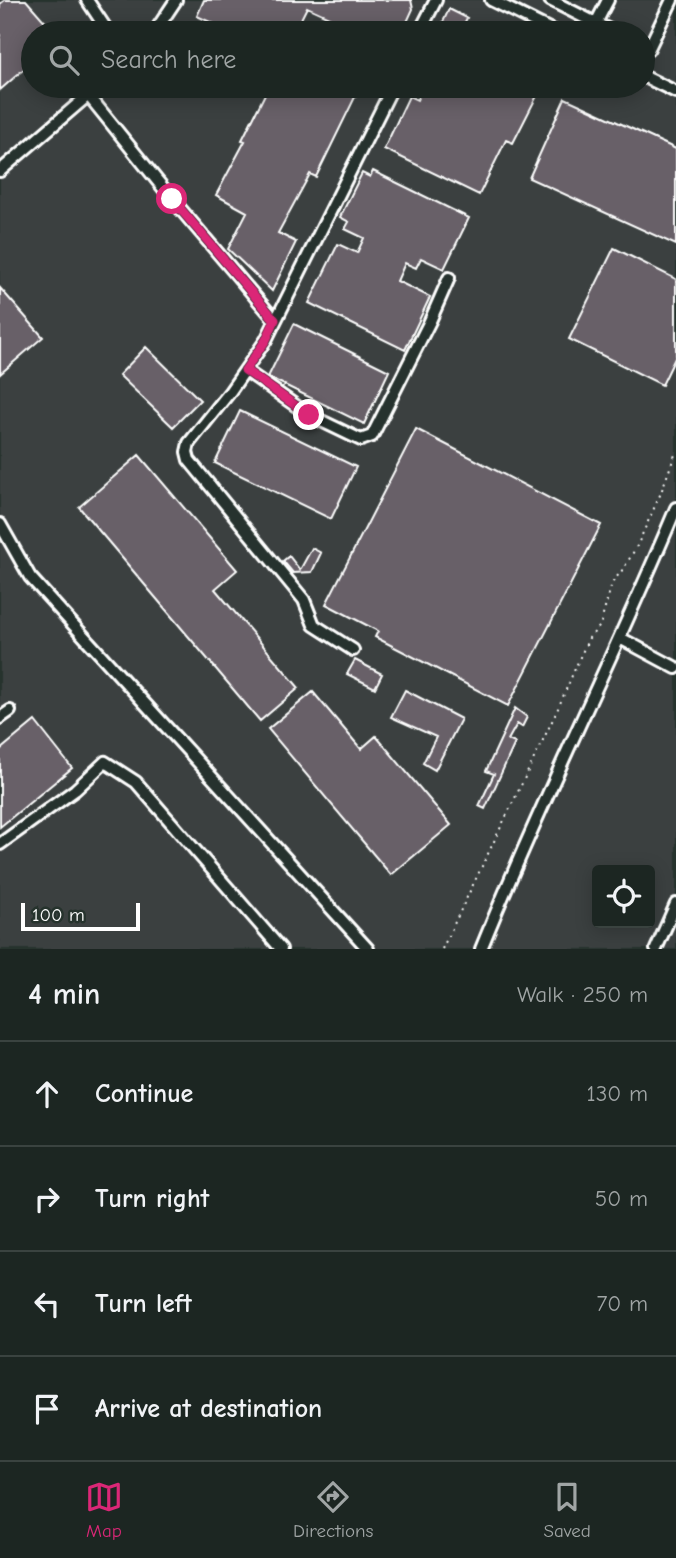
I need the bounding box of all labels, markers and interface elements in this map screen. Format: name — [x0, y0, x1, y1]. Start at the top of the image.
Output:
search box — [21, 21, 655, 98]
icon: search — [45, 41, 83, 79]
text: Search here — [101, 45, 236, 75]
route start — [156, 183, 187, 214]
route end — [293, 399, 324, 430]
map controls — [592, 865, 655, 928]
button: locate — [592, 865, 655, 928]
scale bar — [21, 900, 140, 932]
text: 100 m — [32, 904, 85, 926]
text: 4 min — [28, 977, 100, 1012]
text: Walk · 250 m — [517, 981, 648, 1008]
icon: ahead — [28, 1075, 66, 1113]
text: Continue — [95, 1079, 193, 1109]
text: 130 m — [587, 1080, 648, 1107]
icon: right — [28, 1180, 66, 1218]
text: Turn right — [95, 1184, 209, 1214]
text: 50 m — [595, 1185, 648, 1212]
icon: left — [28, 1285, 66, 1323]
text: Turn left — [95, 1289, 192, 1319]
text: 70 m — [596, 1290, 648, 1317]
icon: arrive — [28, 1390, 66, 1428]
text: Arrive at destination — [95, 1394, 322, 1424]
tab: Map — [85, 1478, 123, 1542]
tab: Directions — [293, 1478, 373, 1542]
tab: Saved — [544, 1478, 591, 1542]

